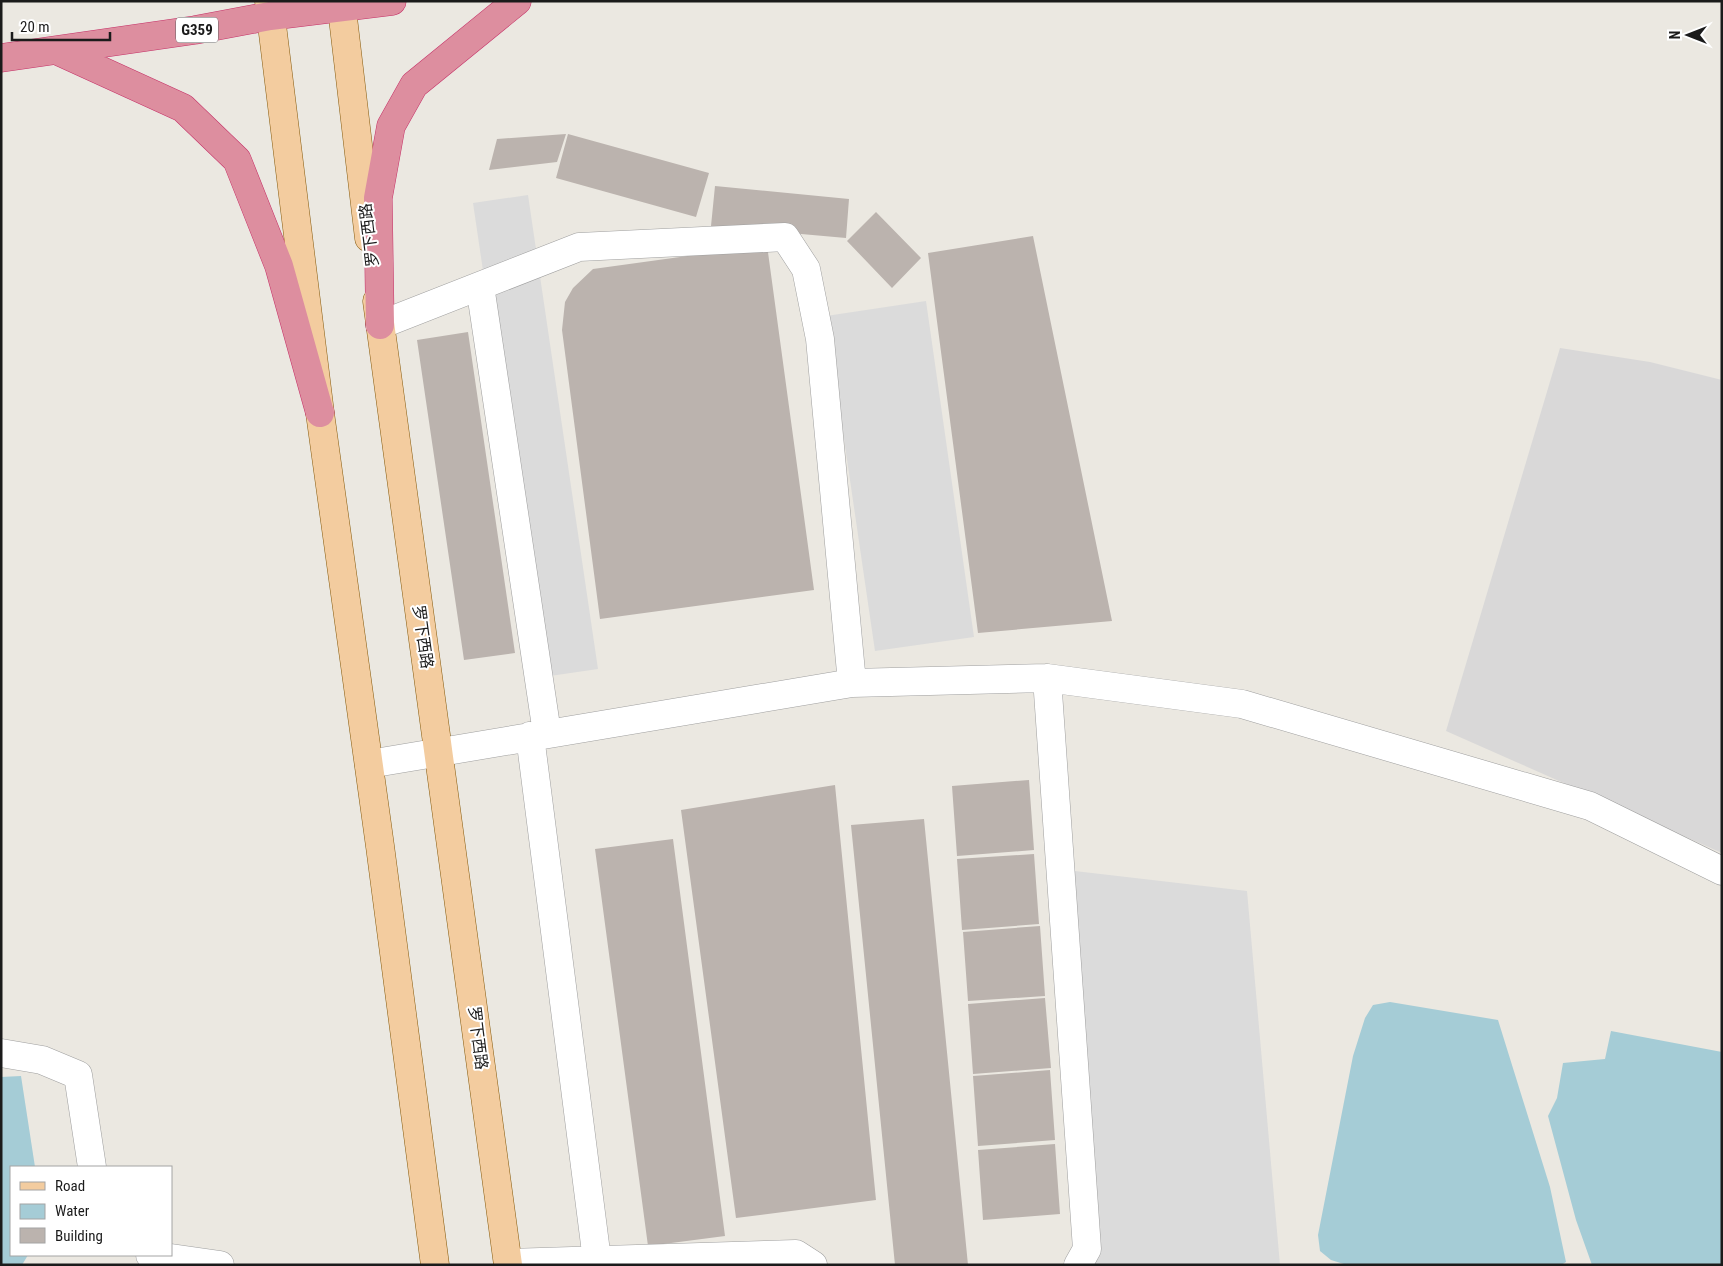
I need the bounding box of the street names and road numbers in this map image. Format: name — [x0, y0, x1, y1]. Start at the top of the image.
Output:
road number: G359 — [176, 18, 218, 42]
street label: 罗下西路 — [356, 202, 382, 268]
street label: 罗下西路 — [409, 604, 437, 670]
street label: 罗下西路 — [465, 1005, 491, 1071]

